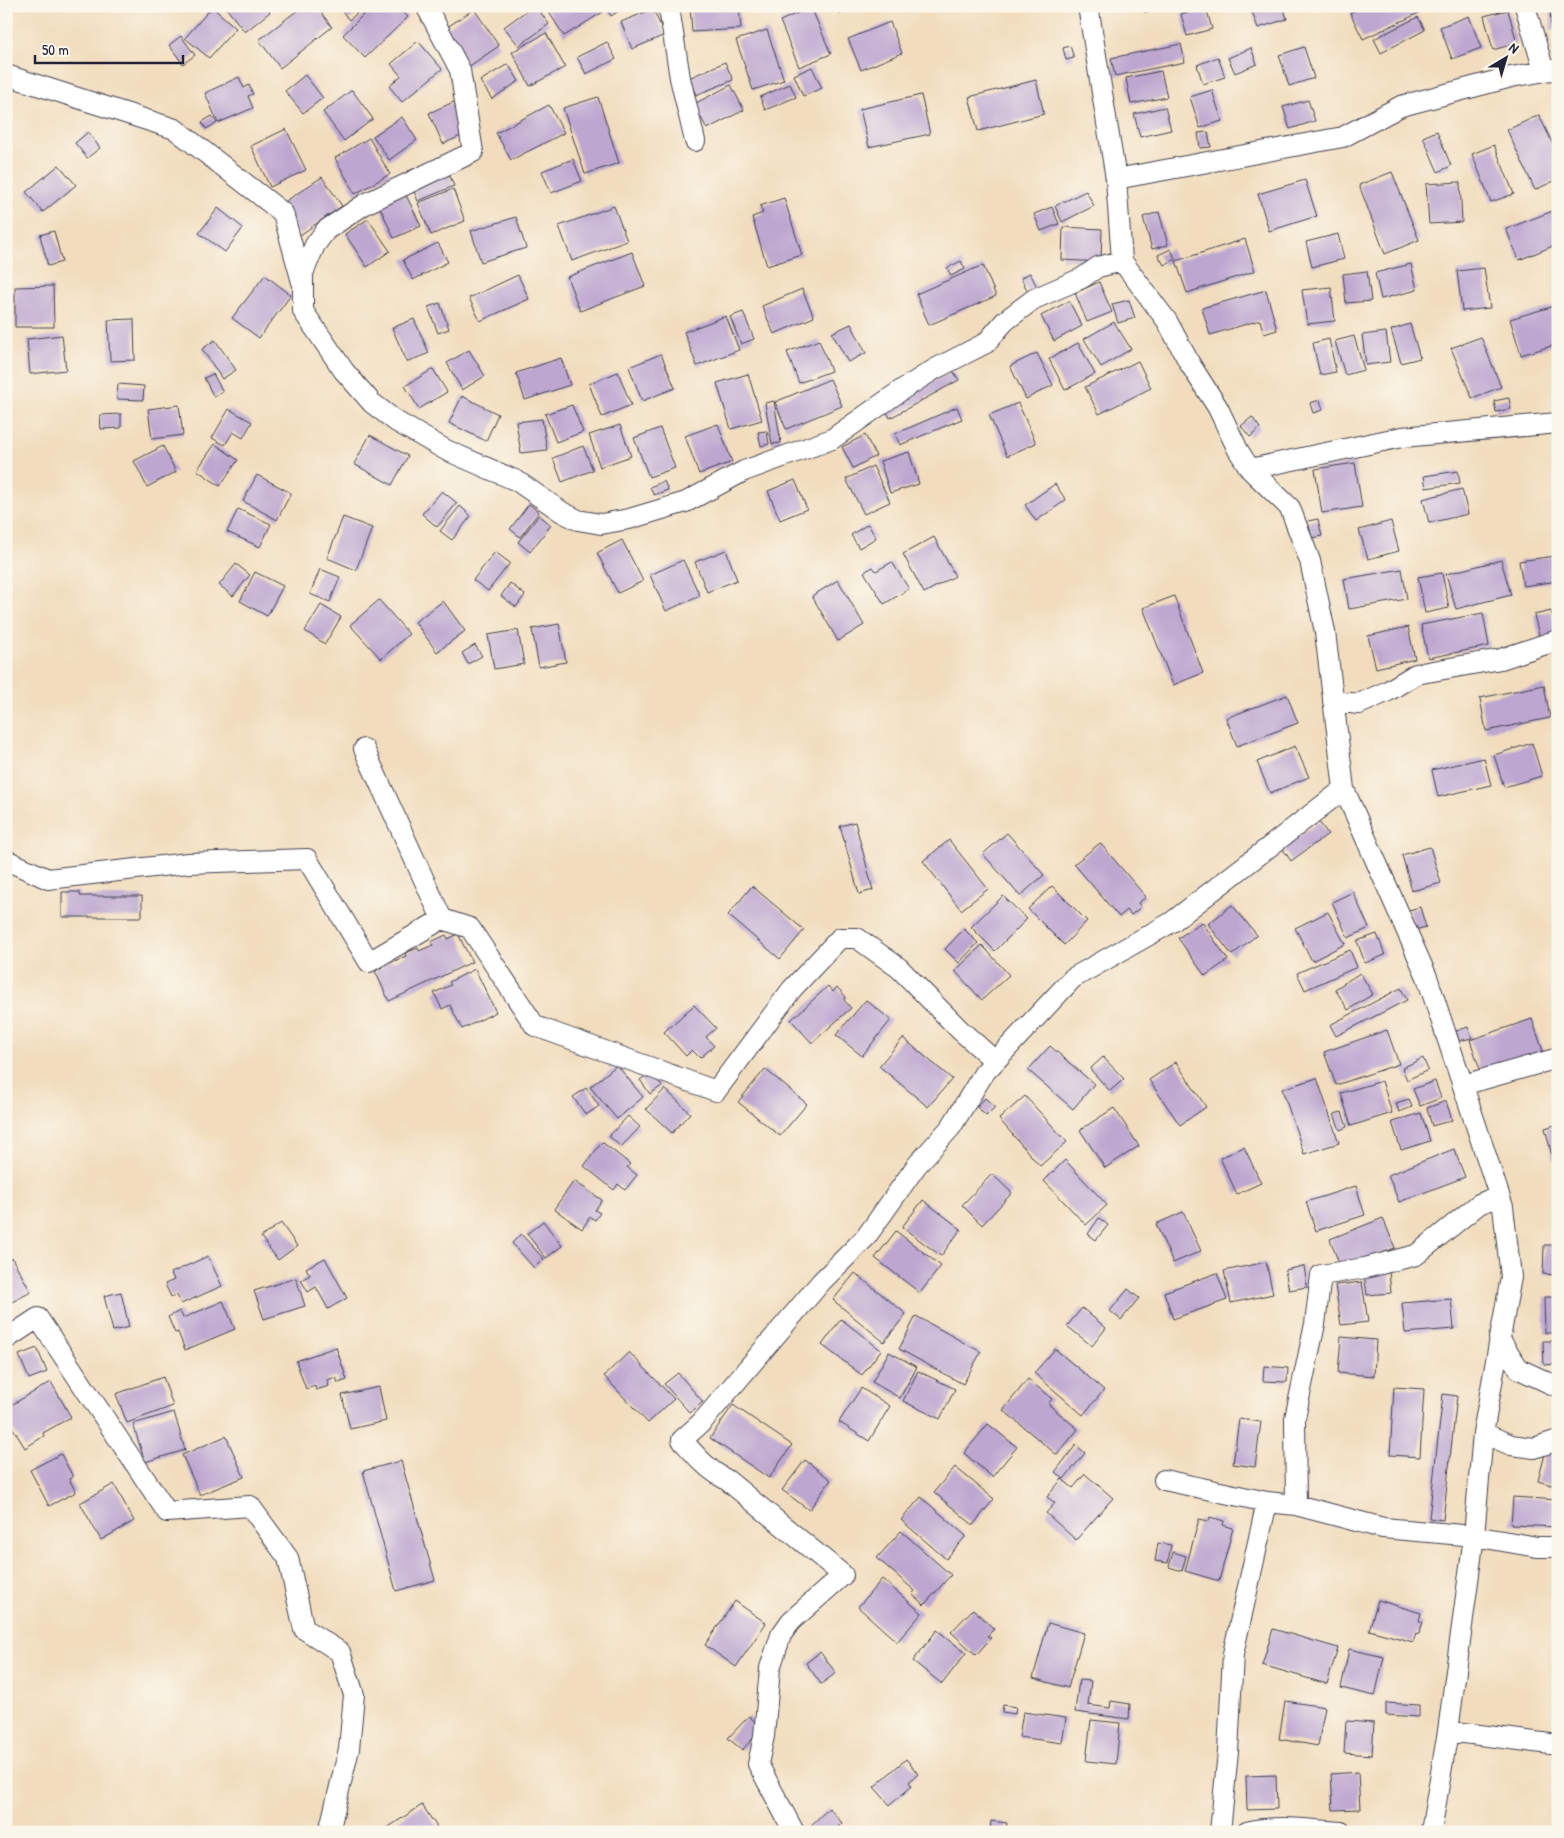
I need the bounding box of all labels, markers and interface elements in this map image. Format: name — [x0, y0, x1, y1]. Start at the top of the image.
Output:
scale bar — [35, 32, 182, 64]
north arrow — [1482, 32, 1532, 82]
text: N — [1506, 38, 1524, 57]
text: 50 m — [42, 39, 69, 60]

